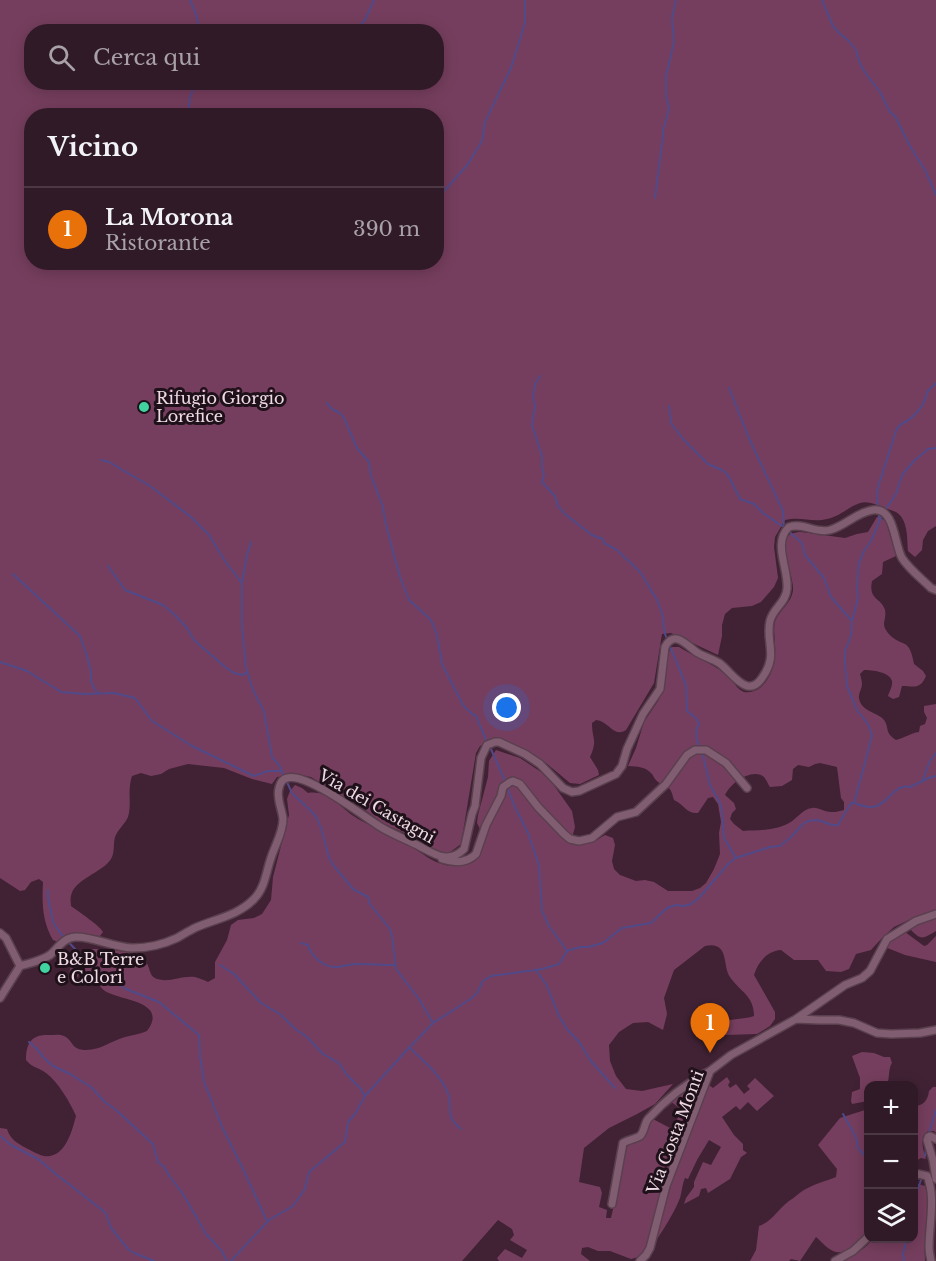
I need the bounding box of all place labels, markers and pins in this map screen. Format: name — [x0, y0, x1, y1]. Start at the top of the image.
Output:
place label: Rifugio Giorgio Lorefice — [156, 388, 284, 426]
marker: Rifugio Giorgio Lorefice — [137, 400, 151, 414]
place label: B&B Terre e Colori — [57, 949, 144, 987]
marker: B&B Terre e Colori — [38, 961, 52, 975]
pin: 1 — [690, 1004, 730, 1053]

